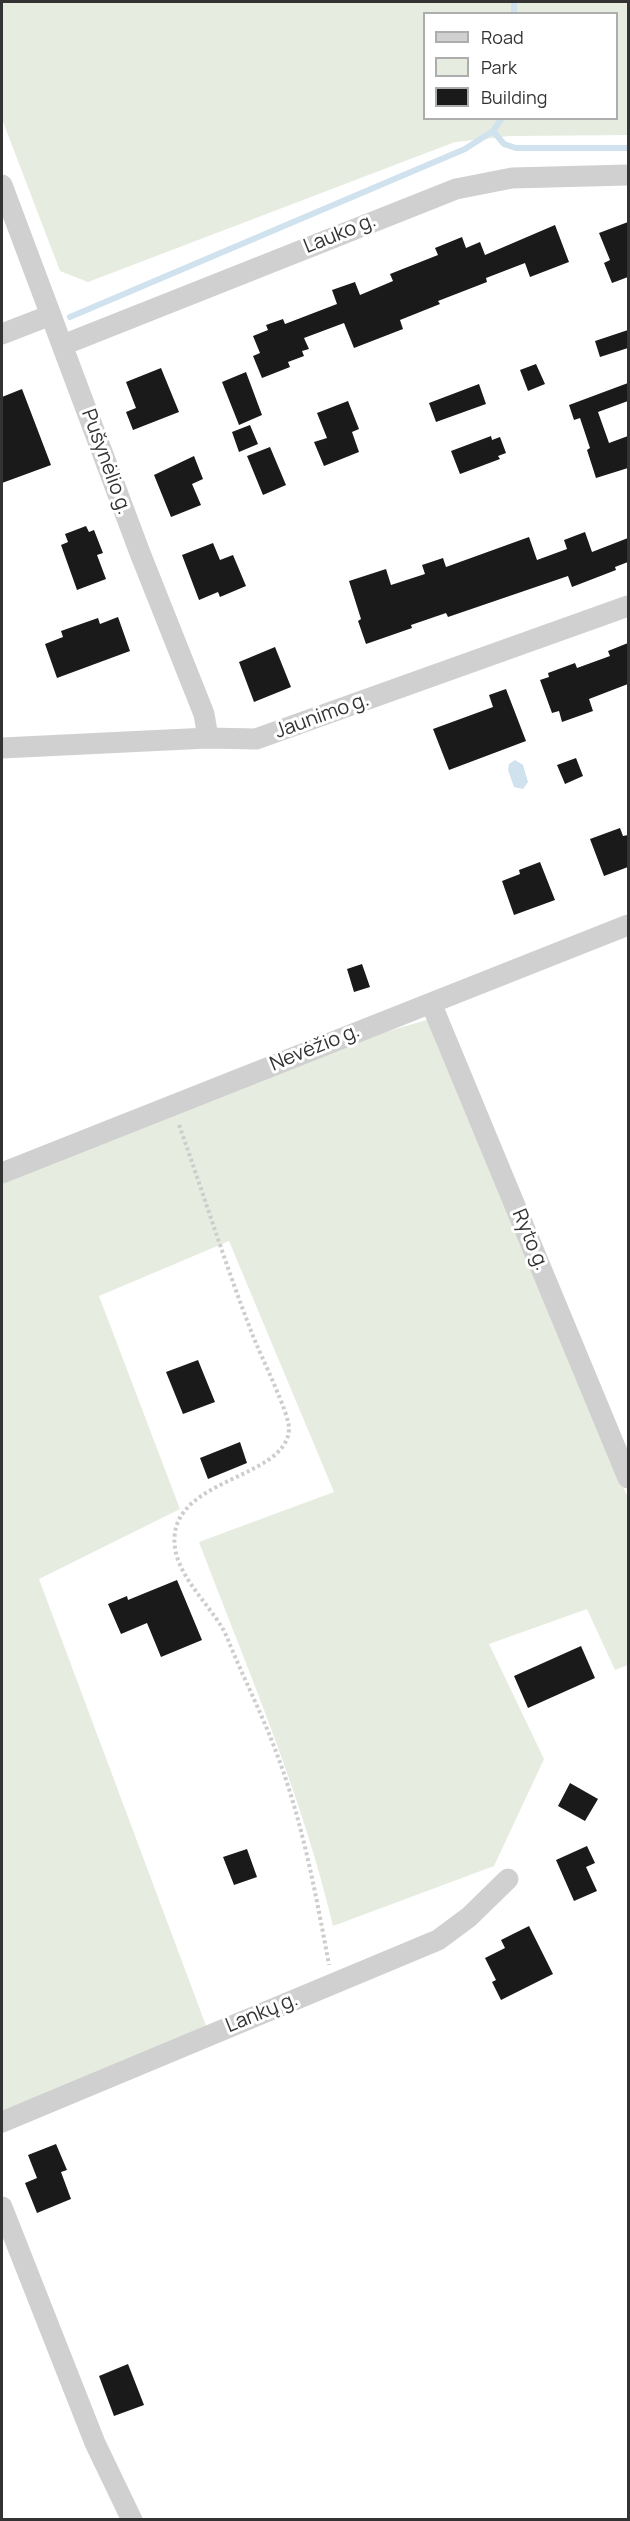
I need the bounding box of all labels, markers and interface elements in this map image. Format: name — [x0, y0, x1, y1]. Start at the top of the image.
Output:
legend — [423, 12, 618, 120]
text: Road — [481, 25, 524, 49]
text: Park — [481, 55, 517, 79]
text: Building — [481, 85, 547, 109]
street label: Lauko g. — [300, 209, 380, 259]
street label: Pušynėlio g. — [76, 406, 136, 518]
street label: Jaunimo g. — [272, 688, 372, 744]
street label: Nevėžio g. — [267, 1019, 363, 1077]
street label: Ryto g. — [506, 1206, 554, 1274]
street label: Lankų g. — [222, 1988, 302, 2038]

